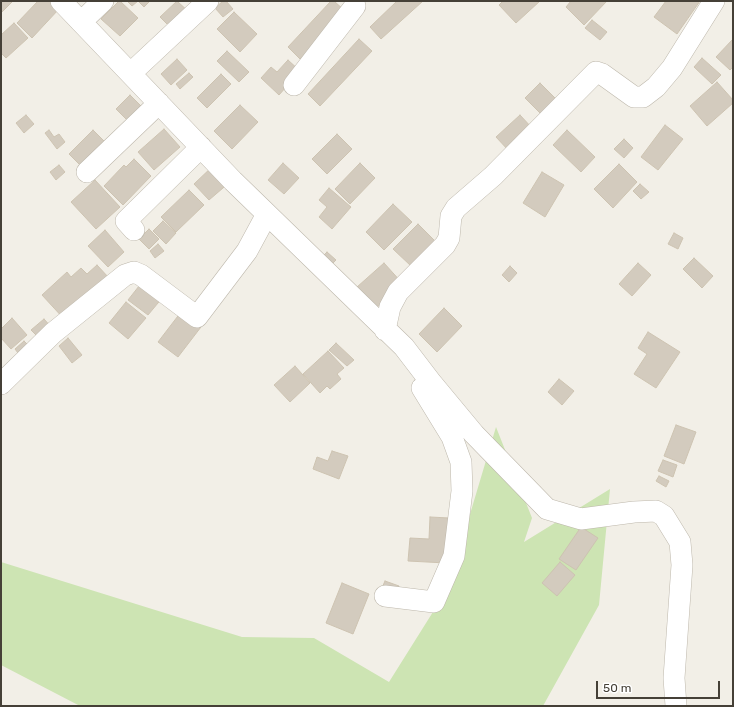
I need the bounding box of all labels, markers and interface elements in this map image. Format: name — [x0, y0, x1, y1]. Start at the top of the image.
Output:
scale bar — [598, 673, 722, 699]
text: 50 m — [603, 681, 631, 695]

